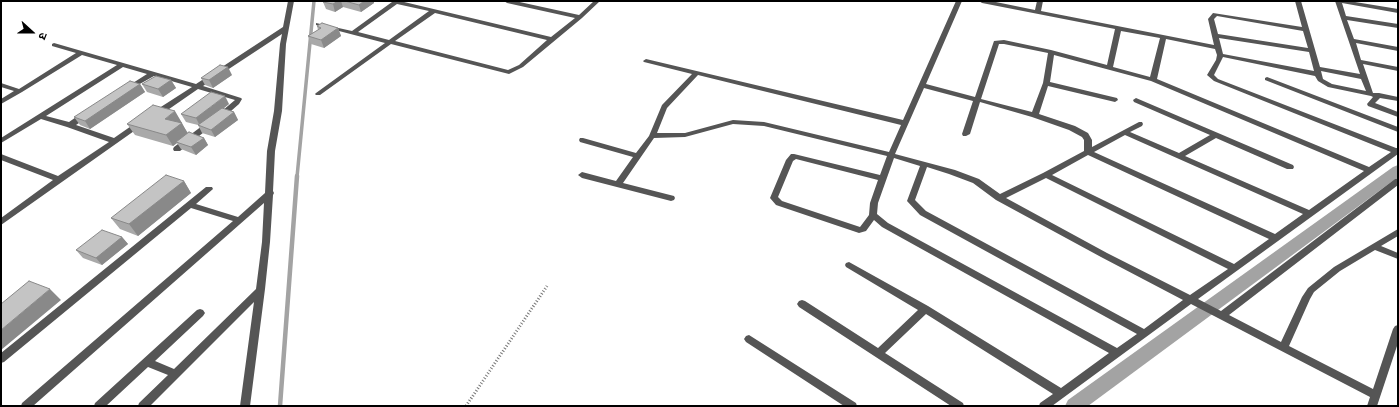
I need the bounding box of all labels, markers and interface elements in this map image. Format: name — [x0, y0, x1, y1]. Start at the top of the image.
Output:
north arrow — [12, 12, 52, 52]
text: उ — [36, 31, 51, 42]

